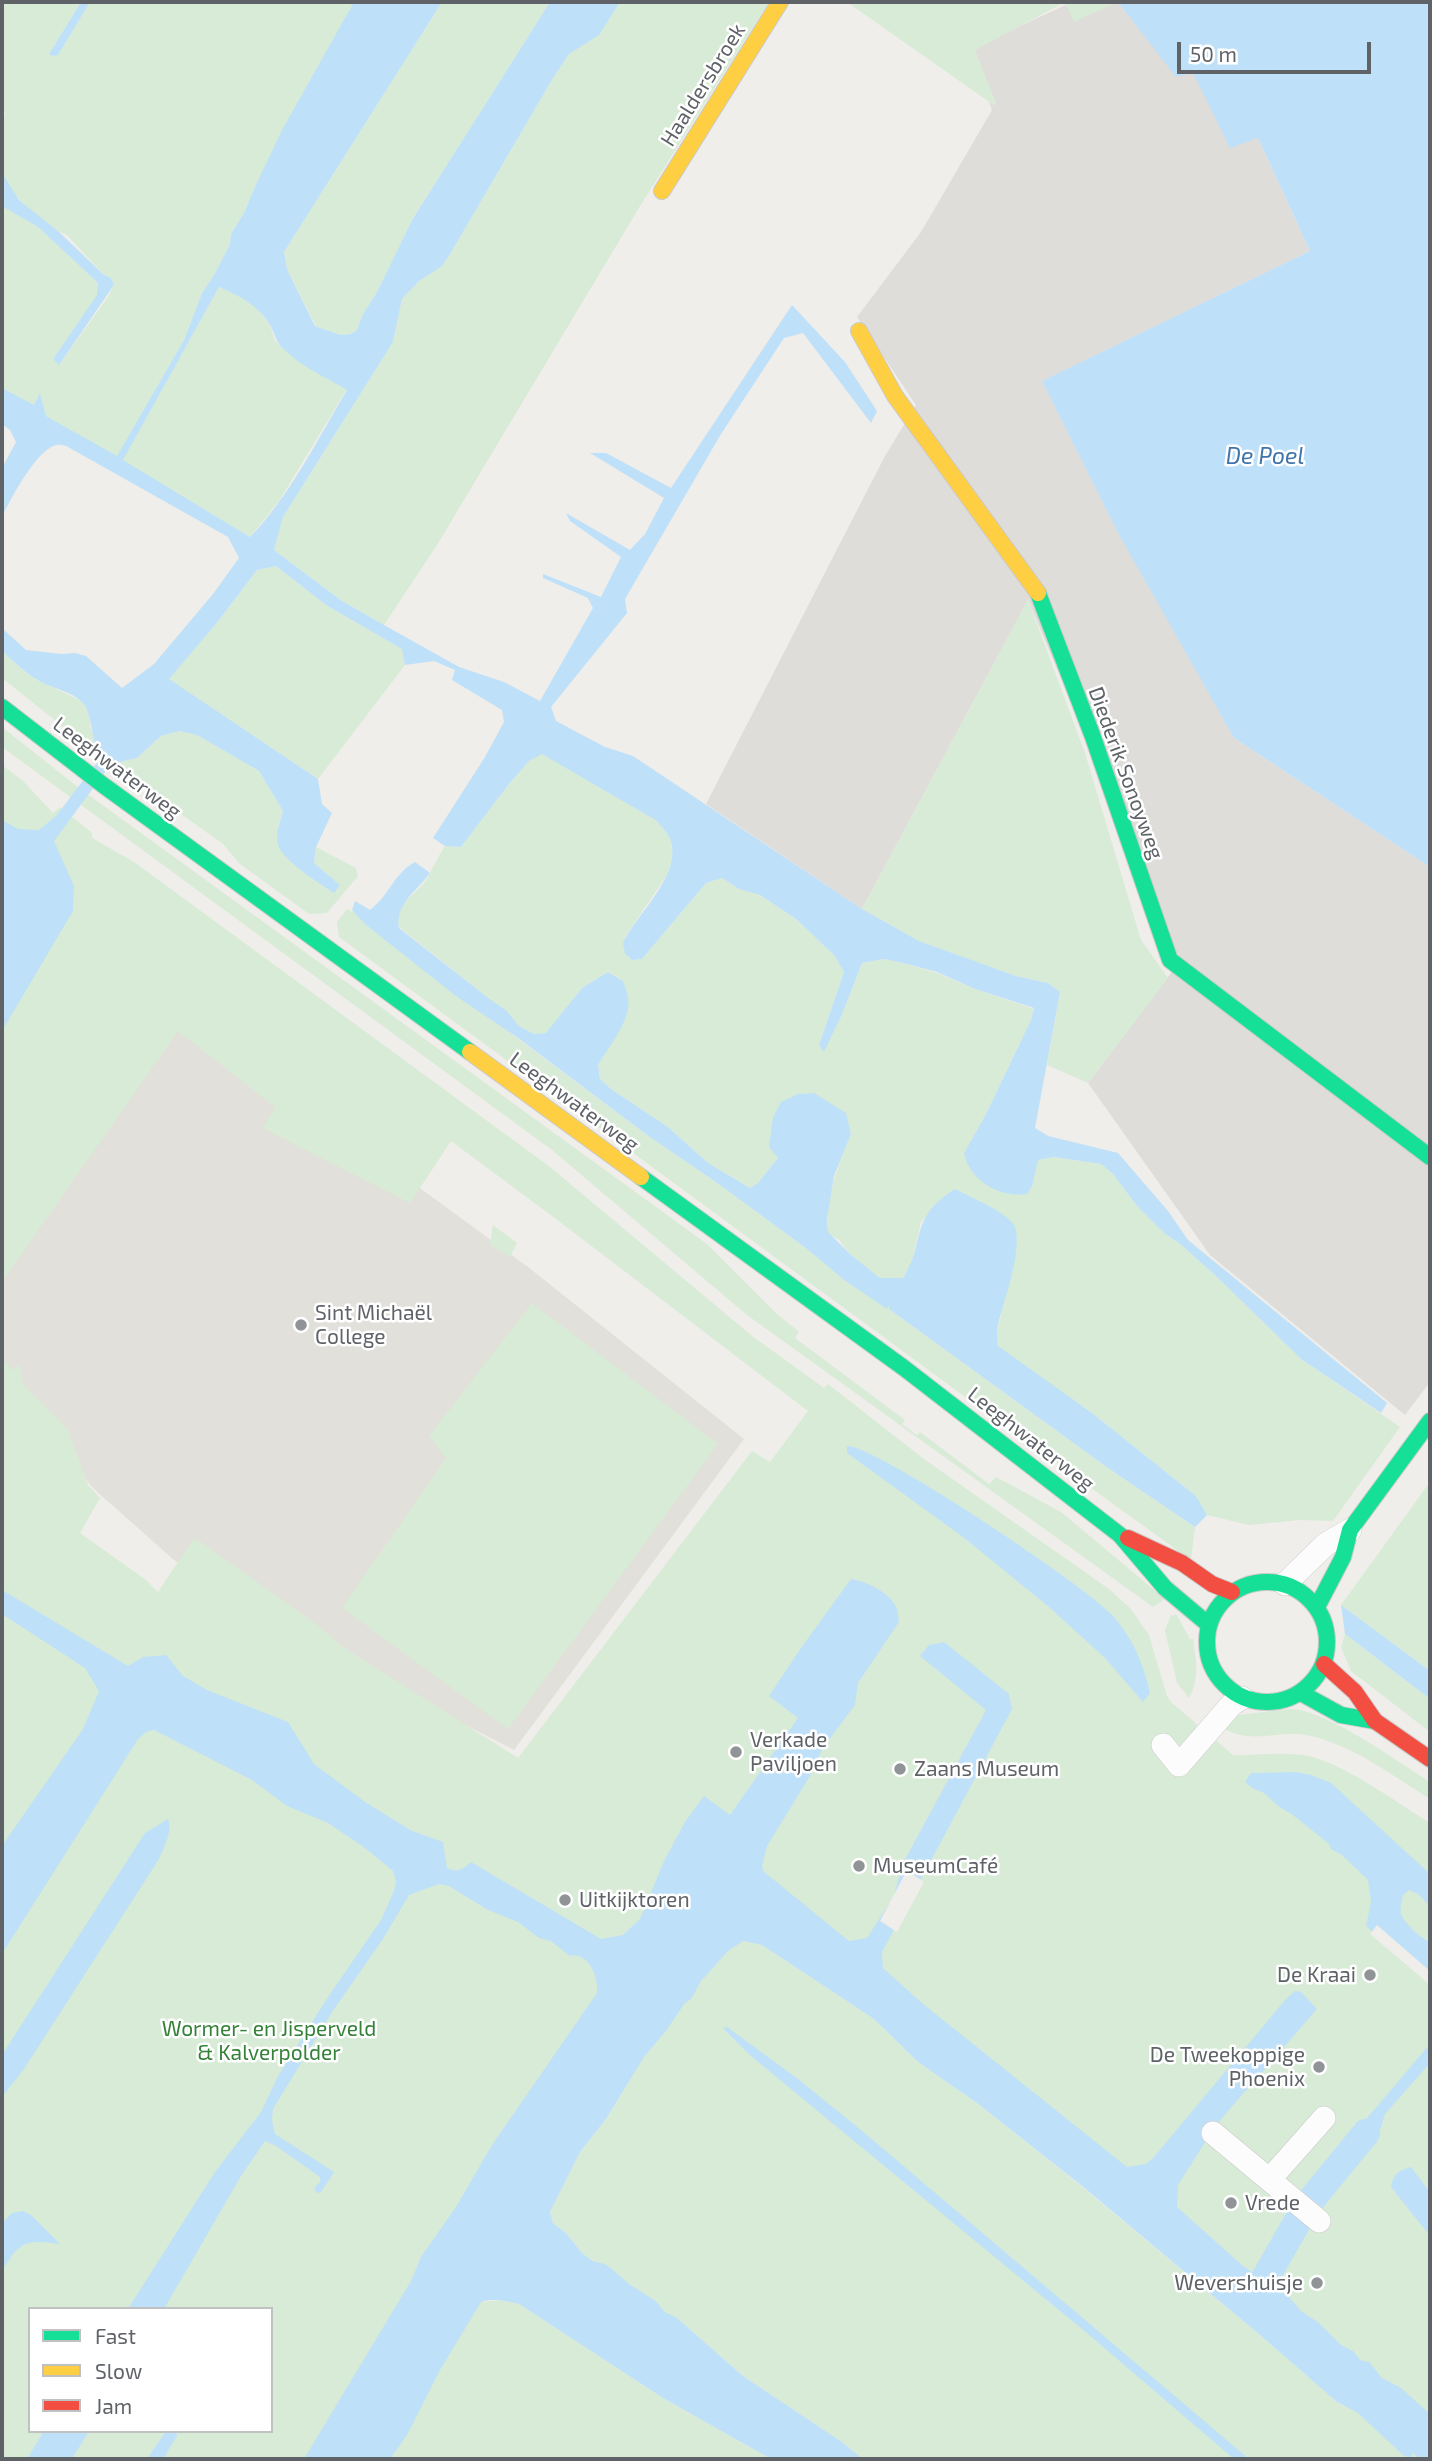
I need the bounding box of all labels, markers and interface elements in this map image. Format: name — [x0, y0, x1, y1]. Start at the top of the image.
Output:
street label: Haaldersbroek — [655, 19, 751, 151]
scale bar — [1180, 28, 1374, 72]
text: 50 m — [1190, 41, 1237, 66]
water label: De Poel — [1226, 442, 1304, 470]
street label: Diederik Sonoyweg — [1083, 683, 1169, 863]
street label: Leeghwaterweg — [48, 712, 186, 824]
street label: Leeghwaterweg — [504, 1047, 644, 1157]
place label: Sint Michaël College — [315, 1300, 432, 1350]
marker: Sint Michaël College — [293, 1317, 309, 1333]
street label: Leeghwaterweg — [963, 1382, 1099, 1496]
place label: Verkade Paviljoen — [750, 1727, 837, 1777]
marker: Verkade Paviljoen — [728, 1744, 744, 1760]
place label: Zaans Museum — [914, 1756, 1059, 1782]
marker: Zaans Museum — [892, 1761, 908, 1777]
place label: MuseumCafé — [873, 1853, 998, 1879]
marker: MuseumCafé — [851, 1858, 867, 1874]
place label: Uitkijktoren — [579, 1887, 690, 1913]
marker: Uitkijktoren — [557, 1892, 573, 1908]
place label: De Kraai — [1277, 1962, 1356, 1988]
marker: De Kraai — [1362, 1967, 1378, 1983]
park label: Wormer- en Jisperveld & Kalverpolder — [162, 2016, 376, 2066]
place label: De Tweekoppige Phoenix — [1150, 2042, 1305, 2092]
marker: De Tweekoppige Phoenix — [1311, 2059, 1327, 2075]
place label: Vrede — [1245, 2190, 1300, 2216]
marker: Vrede — [1223, 2195, 1239, 2211]
place label: Wevershuisje — [1174, 2270, 1303, 2296]
marker: Wevershuisje — [1309, 2275, 1325, 2291]
legend — [28, 2307, 273, 2433]
text: Fast — [95, 2323, 136, 2348]
text: Slow — [95, 2358, 142, 2383]
text: Jam — [95, 2393, 132, 2418]

